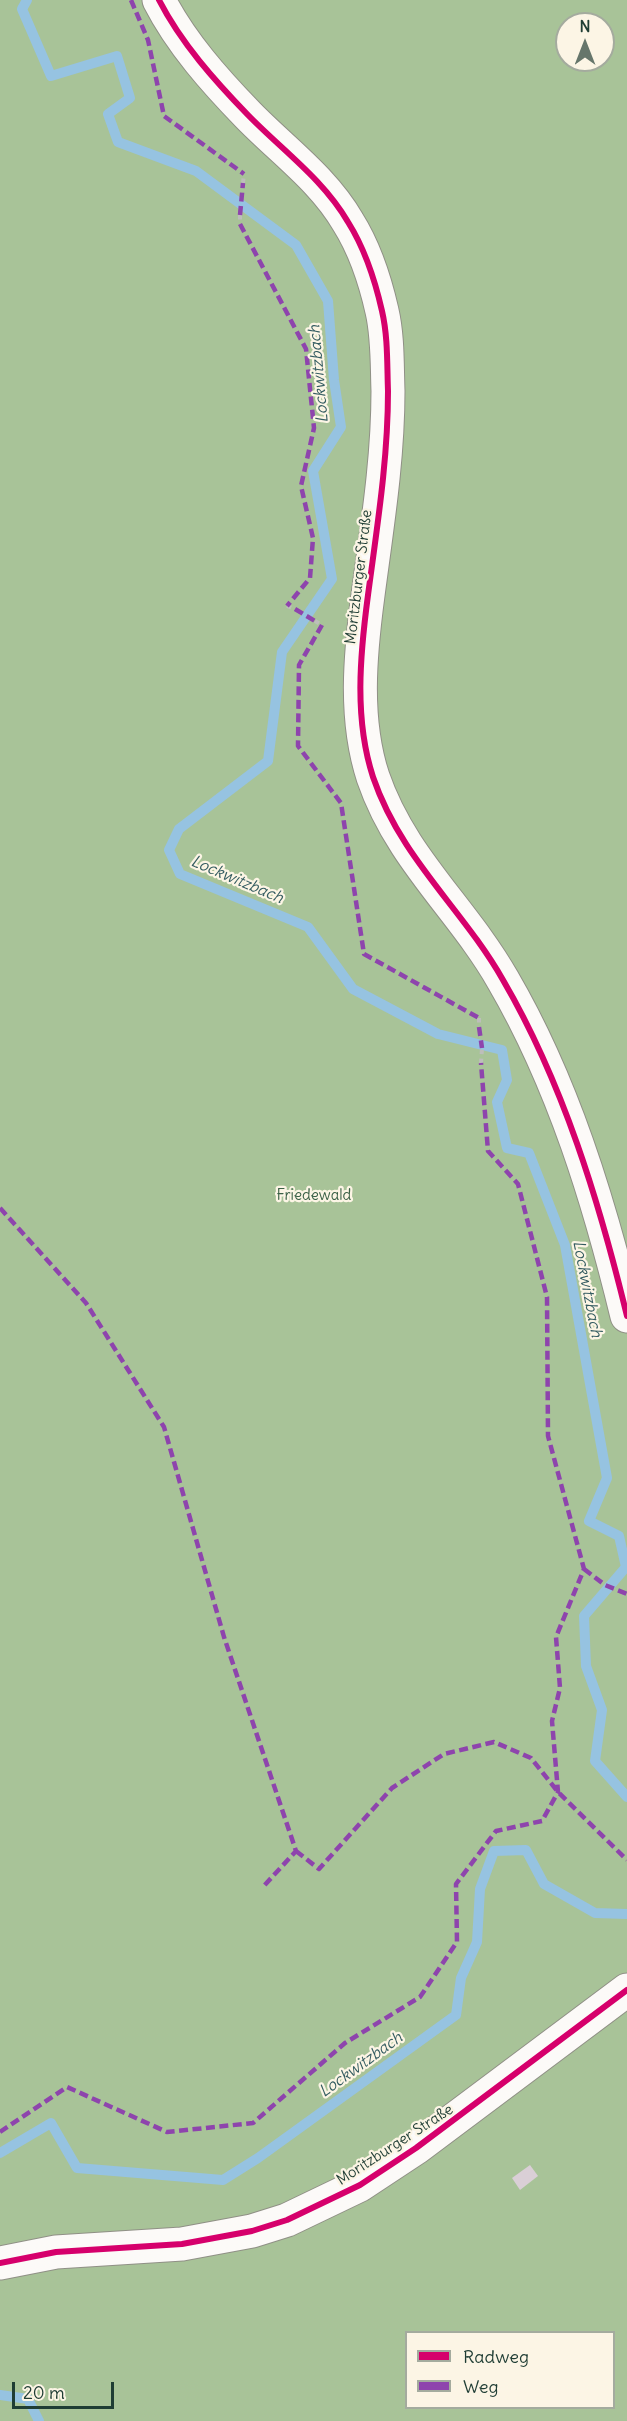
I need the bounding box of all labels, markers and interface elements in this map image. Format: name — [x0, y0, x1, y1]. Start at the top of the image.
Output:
north arrow — [555, 12, 615, 72]
text: N — [579, 16, 591, 36]
water label: Lockwitzbach — [305, 324, 333, 424]
street label: Moritzburger Straße — [342, 509, 376, 645]
water label: Lockwitzbach — [188, 852, 286, 908]
park label: Friedewald — [277, 1187, 351, 1205]
water label: Lockwitzbach — [568, 1239, 606, 1339]
water label: Lockwitzbach — [316, 2028, 406, 2102]
street label: Moritzburger Straße — [333, 2101, 457, 2189]
legend — [405, 2331, 615, 2409]
text: Radweg — [463, 2345, 529, 2368]
scale bar — [15, 2370, 117, 2408]
text: Weg — [463, 2375, 498, 2398]
text: 20 m — [23, 2381, 65, 2404]

